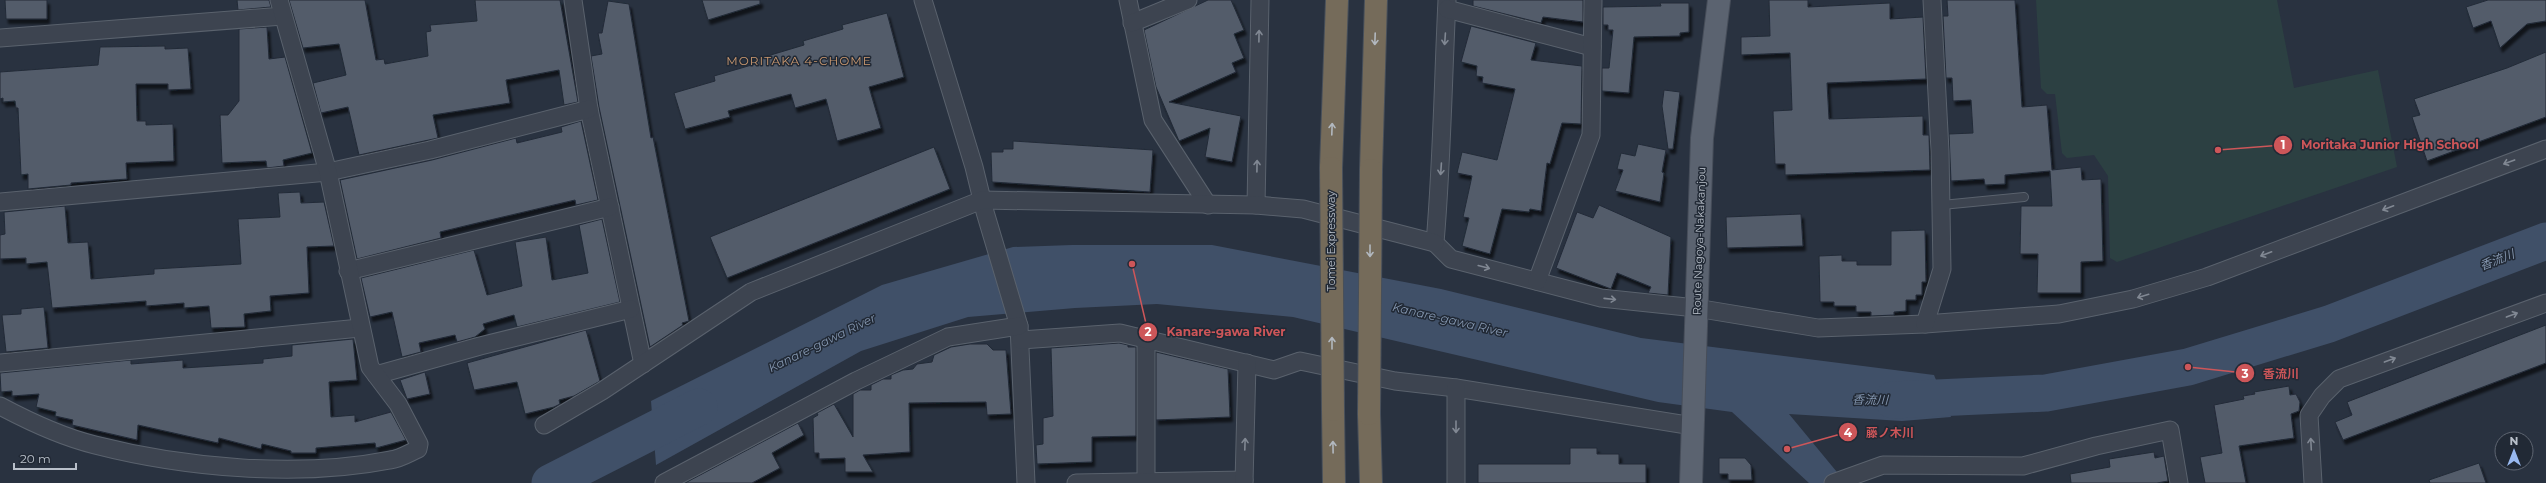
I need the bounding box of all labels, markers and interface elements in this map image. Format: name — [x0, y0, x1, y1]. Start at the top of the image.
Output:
one-way arrow — [1255, 30, 1263, 43]
one-way arrow — [1371, 32, 1379, 45]
one-way arrow — [1441, 32, 1449, 45]
district label: MORITAKA 4-CHOME — [726, 53, 872, 68]
one-way arrow — [1328, 123, 1336, 136]
callout: Moritaka Junior High School — [2273, 133, 2487, 157]
text: 1 — [2281, 137, 2285, 152]
text: Moritaka Junior High School — [2301, 137, 2479, 152]
one-way arrow — [2504, 159, 2516, 167]
one-way arrow — [1253, 160, 1261, 173]
one-way arrow — [1438, 162, 1445, 175]
street label: Route Nagoya-Nakakanjou — [1689, 167, 1709, 315]
street label: Tomei Expressway — [1324, 191, 1338, 291]
one-way arrow — [2382, 204, 2394, 212]
one-way arrow — [1366, 244, 1374, 257]
water label: 香流川 — [2477, 245, 2518, 273]
one-way arrow — [2261, 250, 2273, 258]
one-way arrow — [1477, 264, 1490, 271]
one-way arrow — [2137, 293, 2150, 300]
one-way arrow — [1603, 295, 1616, 303]
water label: Kanare-gawa River — [1391, 299, 1509, 340]
water label: Kanare-gawa River — [766, 310, 878, 375]
one-way arrow — [2505, 311, 2517, 319]
callout: Kanare-gawa River — [1138, 320, 1293, 344]
text: 2 — [1144, 324, 1152, 339]
text: Kanare-gawa River — [1167, 324, 1286, 339]
one-way arrow — [1328, 337, 1336, 350]
one-way arrow — [2383, 356, 2395, 364]
callout: 香流川 — [2235, 361, 2307, 385]
text: 3 — [2240, 366, 2249, 381]
text: 香流川 — [2263, 366, 2299, 381]
water label: 香流川 — [1852, 392, 1890, 407]
one-way arrow — [1452, 420, 1460, 433]
callout: 藤ノ木川 — [1838, 420, 1922, 444]
text: 4 — [1844, 425, 1853, 440]
text: 藤ノ木川 — [1866, 425, 1914, 440]
north arrow — [2494, 431, 2534, 471]
text: N — [2510, 434, 2518, 448]
one-way arrow — [1241, 438, 1249, 451]
one-way arrow — [2308, 438, 2315, 451]
one-way arrow — [1329, 441, 1337, 454]
scale bar — [14, 445, 76, 471]
text: 20 m — [20, 451, 51, 466]

